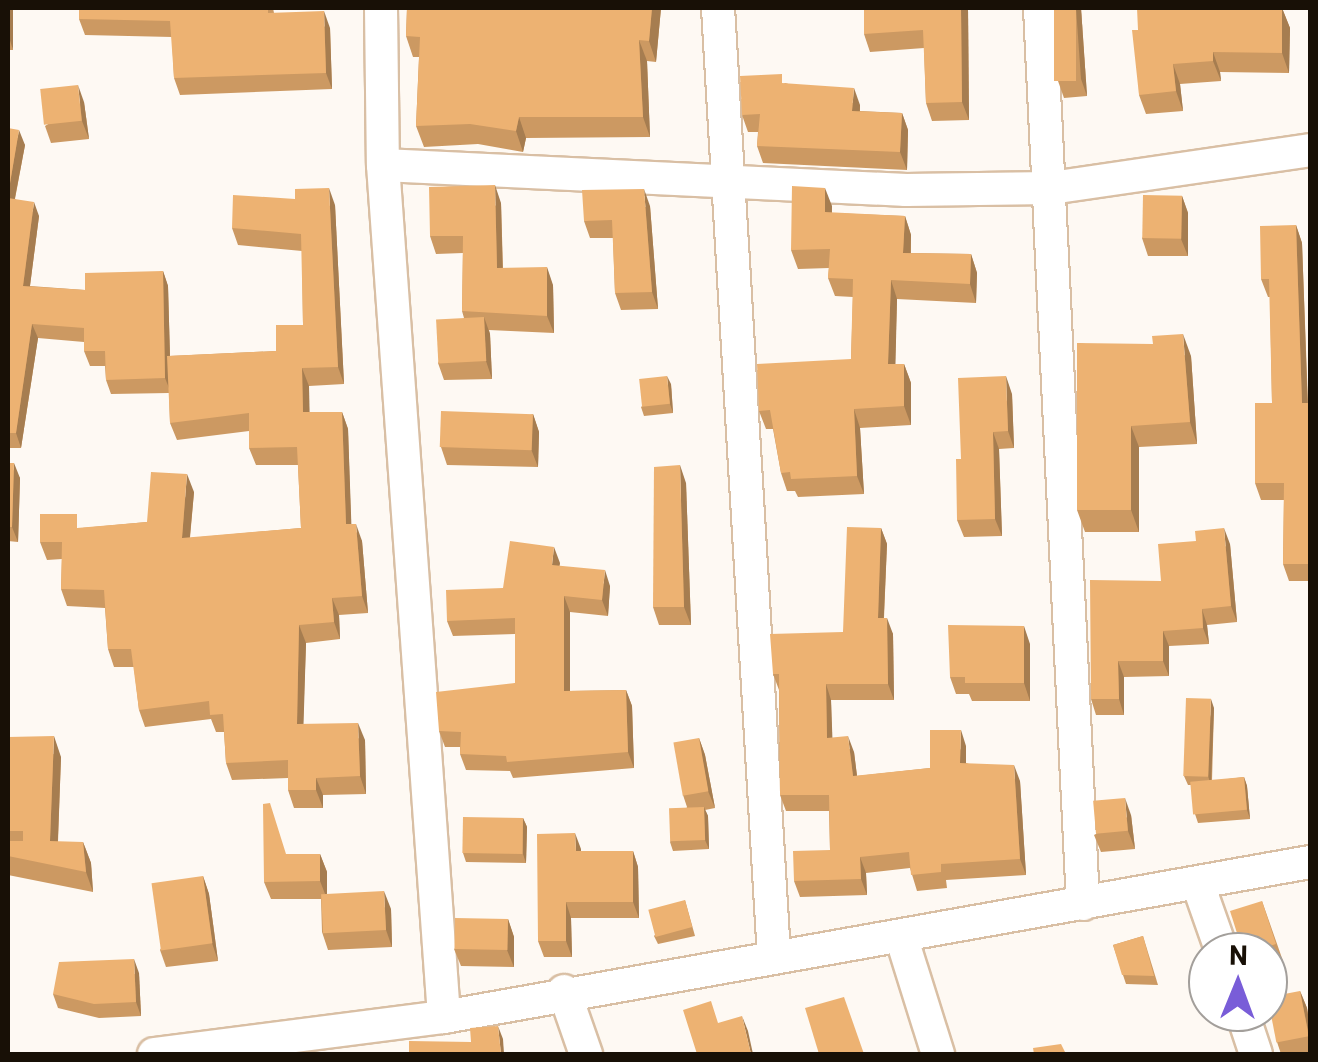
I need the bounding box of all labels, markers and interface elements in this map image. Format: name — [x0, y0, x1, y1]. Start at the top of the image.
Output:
north arrow — [1188, 932, 1288, 1032]
text: N — [1229, 937, 1248, 971]

